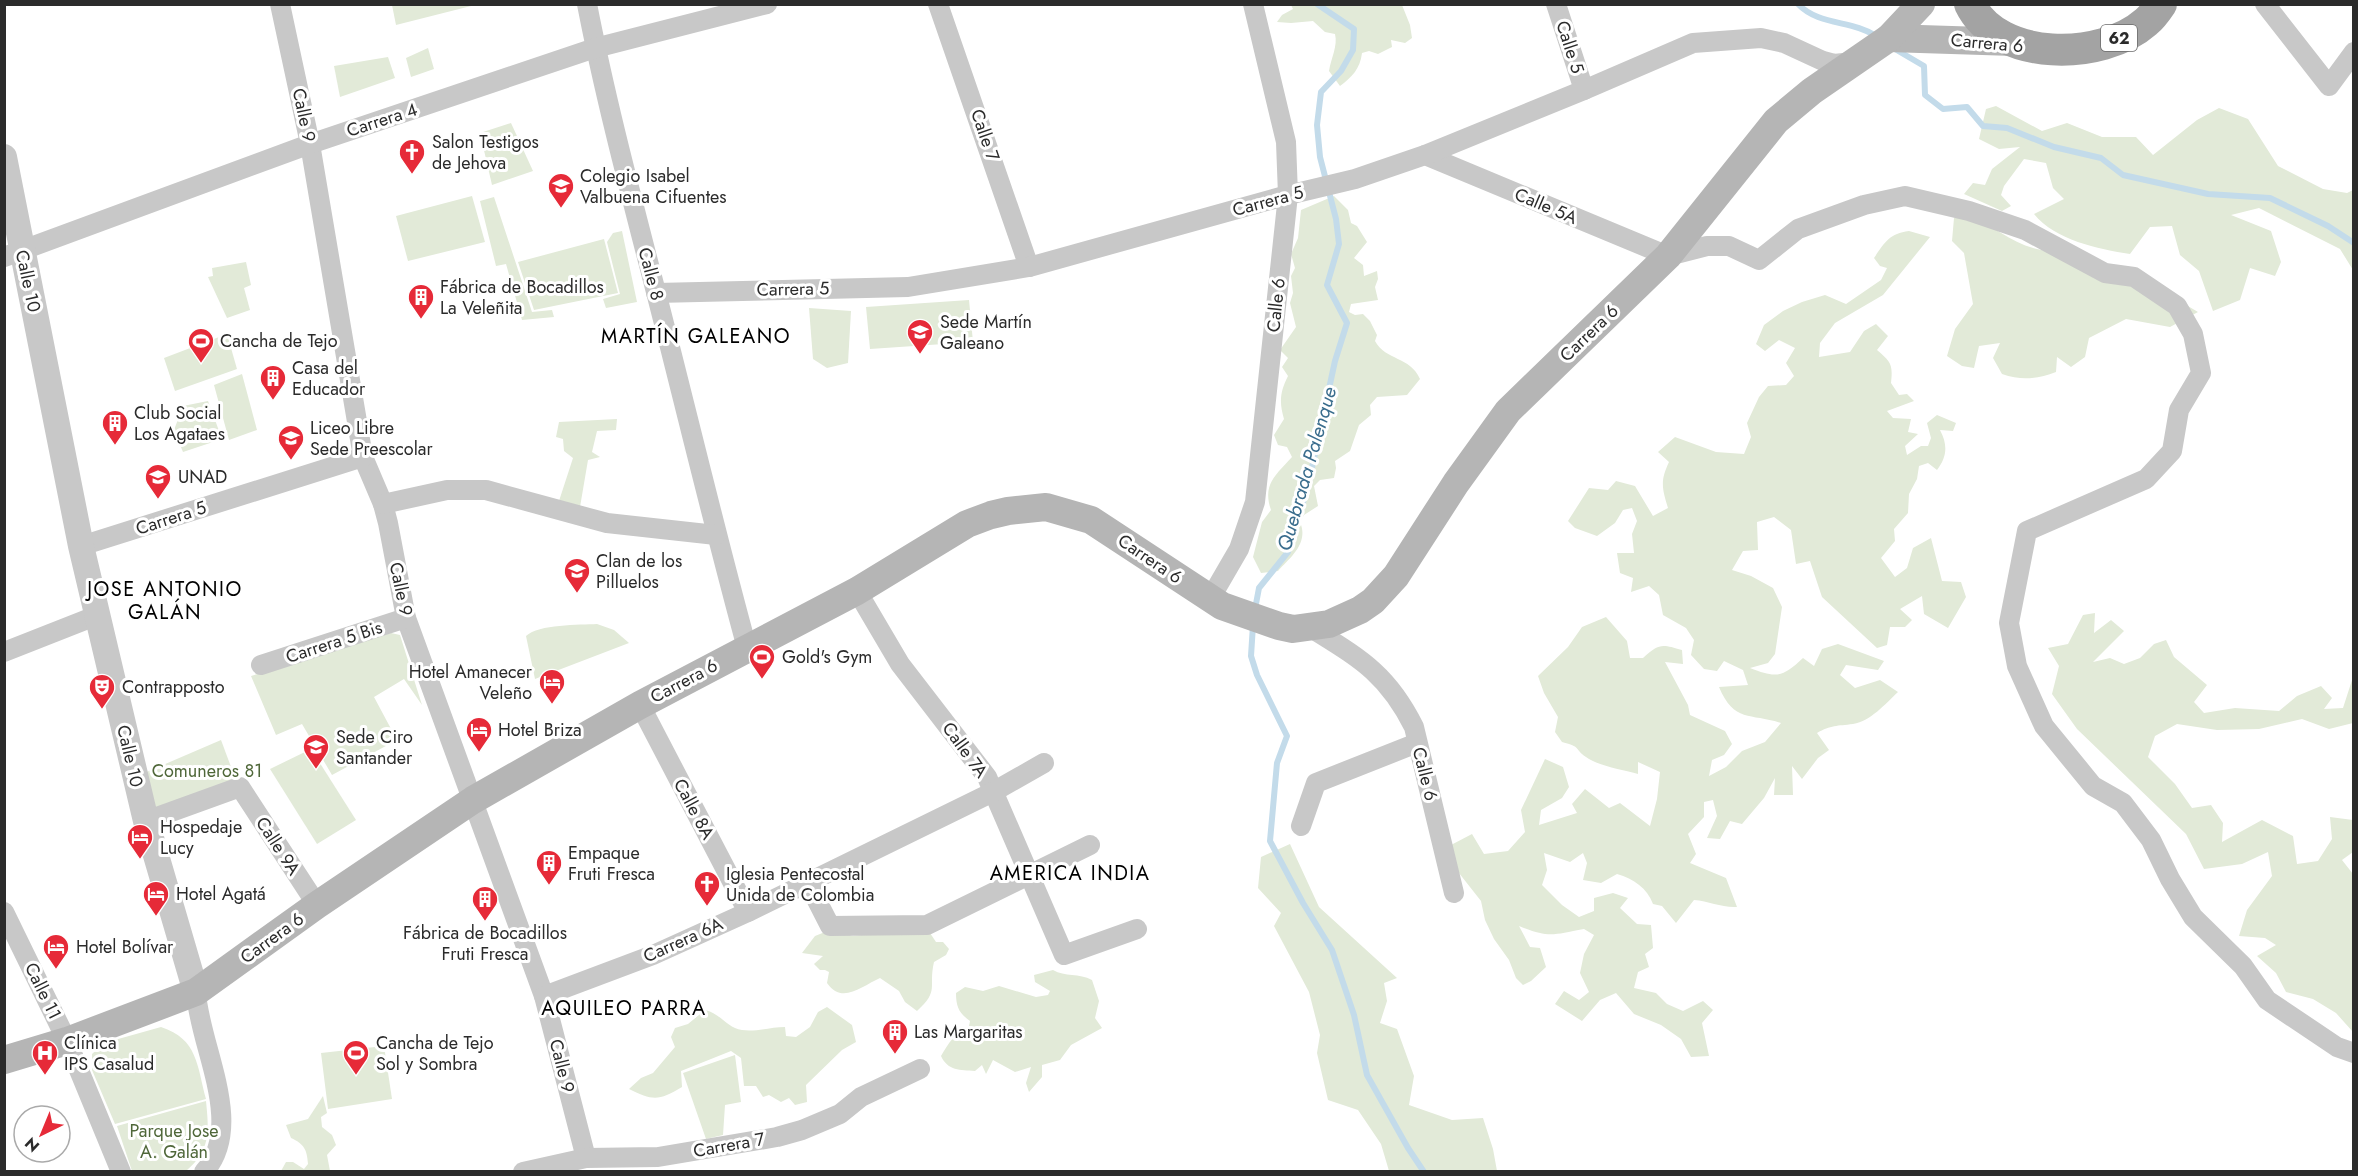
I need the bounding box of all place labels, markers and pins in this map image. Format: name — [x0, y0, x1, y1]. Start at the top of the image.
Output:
place label: Salon Testigos de Jehova — [432, 129, 539, 176]
church icon: Salon Testigos de Jehova — [397, 137, 427, 175]
place label: Colegio Isabel Valbuena Cifuentes — [580, 163, 727, 210]
school or university icon: Colegio Isabel Valbuena Cifuentes — [546, 171, 576, 209]
place label: Fábrica de Bocadillos La Veleñita — [440, 274, 604, 321]
building icon: Fábrica de Bocadillos La Veleñita — [406, 282, 436, 320]
place label: Sede Martín Galeano — [940, 309, 1032, 356]
school or university icon: Sede Martín Galeano — [905, 317, 935, 355]
sports icon: Cancha de Tejo — [186, 326, 216, 364]
place label: Cancha de Tejo — [220, 328, 338, 354]
place label: Casa del Educador — [292, 355, 366, 402]
building icon: Casa del Educador — [258, 363, 288, 401]
place label: Club Social Los Agataes — [134, 400, 225, 447]
building icon: Club Social Los Agataes — [100, 408, 130, 446]
place label: Liceo Libre Sede Preescolar — [310, 415, 433, 462]
school or university icon: Liceo Libre Sede Preescolar — [276, 423, 306, 461]
school or university icon: UNAD — [143, 462, 173, 500]
place label: UNAD — [178, 464, 227, 490]
place label: Clan de los Pilluelos — [596, 548, 682, 595]
school or university icon: Clan de los Pilluelos — [562, 556, 592, 594]
sports icon: Gold's Gym — [747, 642, 777, 680]
place label: Gold's Gym — [782, 644, 872, 670]
place label: Hotel Amanecer Veleño — [409, 659, 533, 706]
hotel icon: Hotel Amanecer Veleño — [537, 667, 567, 705]
theatre icon: Contrapposto — [87, 672, 117, 710]
place label: Contrapposto — [122, 674, 225, 700]
hotel icon: Hotel Briza — [464, 715, 494, 753]
place label: Hotel Briza — [498, 717, 582, 743]
place label: Sede Ciro Santander — [336, 724, 413, 771]
school or university icon: Sede Ciro Santander — [301, 732, 331, 770]
place label: Hospedaje Lucy — [160, 814, 242, 861]
hotel icon: Hospedaje Lucy — [125, 822, 155, 860]
place label: Empaque Fruti Fresca — [568, 840, 655, 887]
building icon: Empaque Fruti Fresca — [534, 848, 564, 886]
place label: Iglesia Pentecostal Unida de Colombia — [726, 861, 874, 908]
church icon: Iglesia Pentecostal Unida de Colombia — [692, 869, 722, 907]
hotel icon: Hotel Agatá — [141, 879, 171, 917]
place label: Hotel Agatá — [176, 881, 266, 907]
building icon: Fábrica de Bocadillos Fruti Fresca — [470, 884, 500, 922]
place label: Fábrica de Bocadillos Fruti Fresca — [403, 920, 567, 967]
hotel icon: Hotel Bolívar — [41, 932, 71, 970]
place label: Hotel Bolívar — [76, 934, 174, 960]
building icon: Las Margaritas — [880, 1017, 910, 1055]
place label: Las Margaritas — [914, 1019, 1023, 1045]
place label: Clínica IPS Casalud — [64, 1030, 154, 1077]
place label: Cancha de Tejo Sol y Sombra — [376, 1030, 494, 1077]
hospital icon: Clínica IPS Casalud — [30, 1038, 60, 1076]
sports icon: Cancha de Tejo Sol y Sombra — [341, 1038, 371, 1076]

